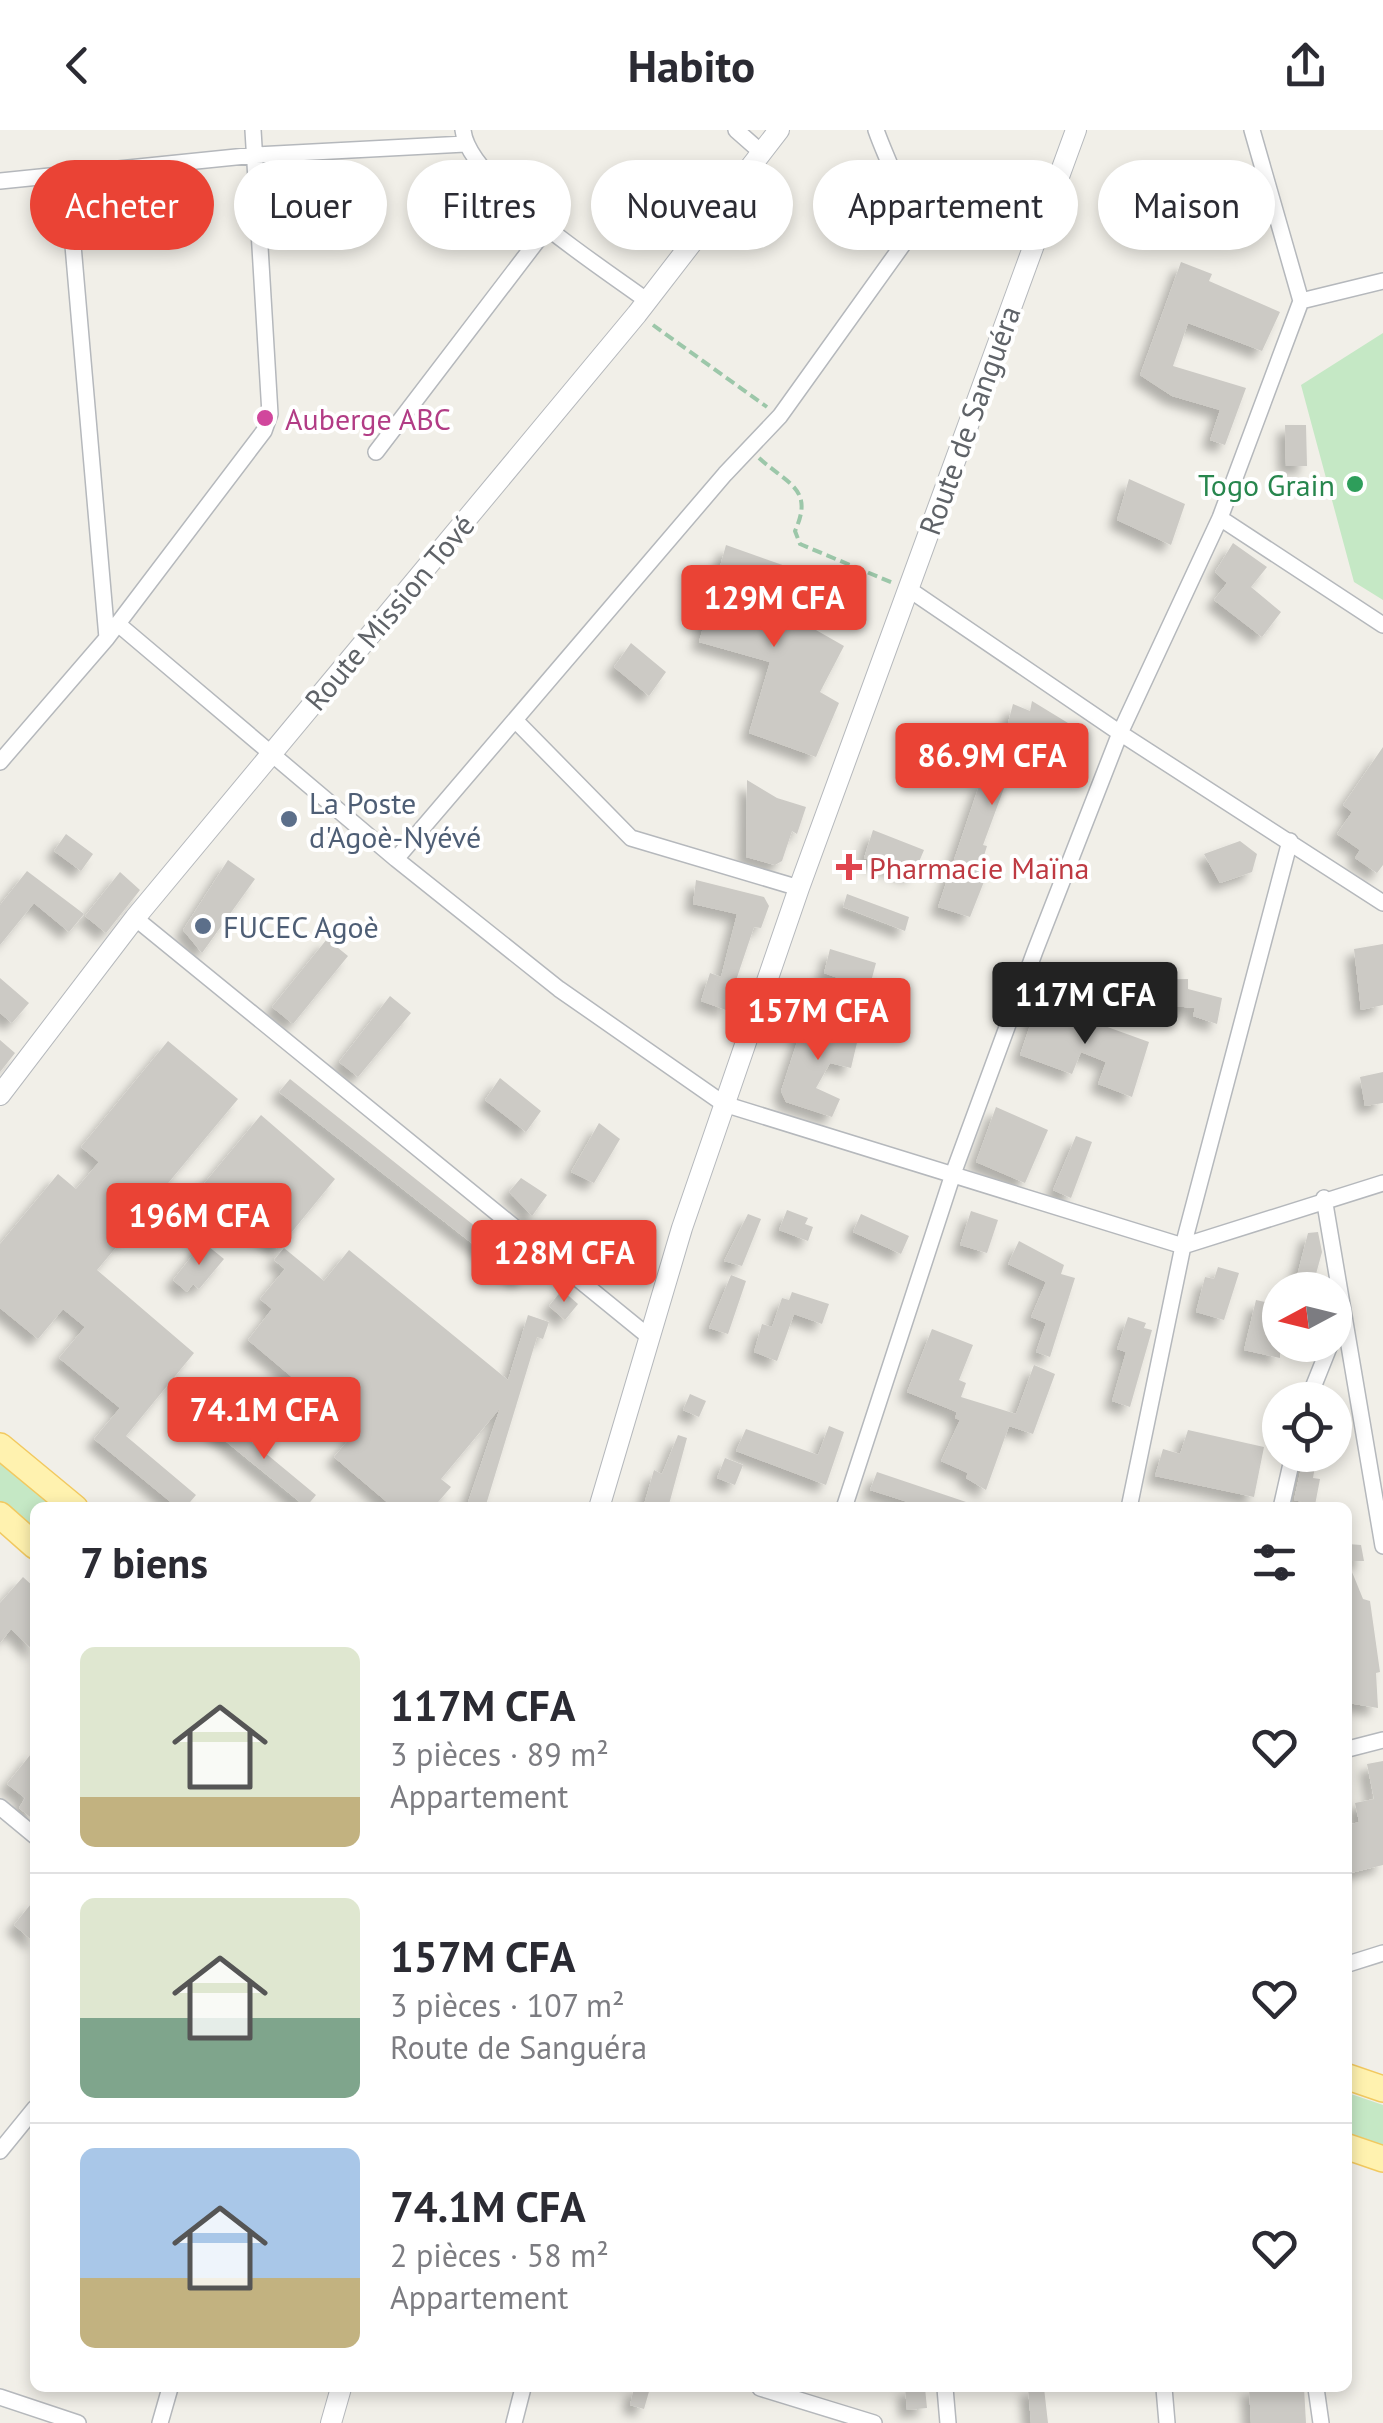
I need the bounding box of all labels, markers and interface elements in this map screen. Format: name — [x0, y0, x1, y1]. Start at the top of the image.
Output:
text: Habito — [628, 36, 755, 94]
icon: back — [50, 38, 105, 93]
icon: share — [1278, 38, 1333, 93]
chip: Acheter — [30, 160, 214, 250]
chip: Louer — [234, 160, 387, 250]
chip: Filtres — [407, 160, 571, 250]
chip: Nouveau — [591, 160, 793, 250]
chip: Appartement — [813, 160, 1078, 250]
chip: Maison — [1098, 160, 1275, 250]
street label: Route de Sanguéra — [909, 300, 1029, 540]
place label: Auberge ABC — [285, 399, 451, 438]
marker: Auberge ABC — [254, 407, 276, 429]
place label: Togo Grain — [1198, 465, 1335, 504]
marker: Togo Grain — [1344, 473, 1366, 495]
street label: Route Mission Tové — [296, 506, 482, 718]
pin: 129M CFA — [671, 565, 877, 650]
text: 129M CFA — [703, 576, 845, 618]
pin: 86.9M CFA — [878, 723, 1106, 808]
text: 86.9M CFA — [917, 734, 1067, 776]
place label: La Poste d'Agoè-Nyévé — [309, 783, 481, 856]
marker: La Poste d'Agoè-Nyévé — [278, 808, 300, 830]
place label: Pharmacie Maïna — [869, 848, 1089, 887]
marker: Pharmacie Maïna — [838, 856, 860, 878]
place label: FUCEC Agoè — [223, 907, 379, 946]
marker: FUCEC Agoè — [192, 915, 214, 937]
pin: 117M CFA — [982, 962, 1188, 1047]
text: 117M CFA — [1014, 973, 1156, 1015]
pin: 157M CFA — [715, 978, 921, 1063]
text: 157M CFA — [747, 989, 889, 1031]
pin: 196M CFA — [96, 1183, 302, 1268]
text: 196M CFA — [128, 1194, 270, 1236]
pin: 128M CFA — [461, 1220, 667, 1305]
text: 128M CFA — [493, 1231, 635, 1273]
north arrow — [1262, 1272, 1352, 1362]
map controls — [1262, 1272, 1352, 1472]
pin: 74.1M CFA — [150, 1377, 378, 1462]
button: locate — [1262, 1382, 1352, 1472]
text: 74.1M CFA — [189, 1388, 339, 1430]
text: 7 biens — [80, 1535, 208, 1590]
icon: filters — [1247, 1535, 1302, 1590]
text: 117M CFA — [390, 1678, 575, 1733]
icon: home — [160, 1687, 280, 1807]
icon: heart — [1247, 1720, 1302, 1775]
text: 3 pièces · 89 m² — [390, 1733, 609, 1775]
text: Appartement — [390, 1775, 568, 1817]
text: 157M CFA — [390, 1929, 575, 1984]
icon: home — [160, 1938, 280, 2058]
icon: heart — [1247, 1971, 1302, 2026]
text: 3 pièces · 107 m² — [390, 1984, 625, 2026]
text: Route de Sanguéra — [390, 2026, 647, 2068]
text: 74.1M CFA — [390, 2179, 586, 2234]
icon: home — [160, 2188, 280, 2308]
icon: heart — [1247, 2221, 1302, 2276]
text: 2 pièces · 58 m² — [390, 2234, 609, 2276]
text: Appartement — [390, 2276, 568, 2318]

